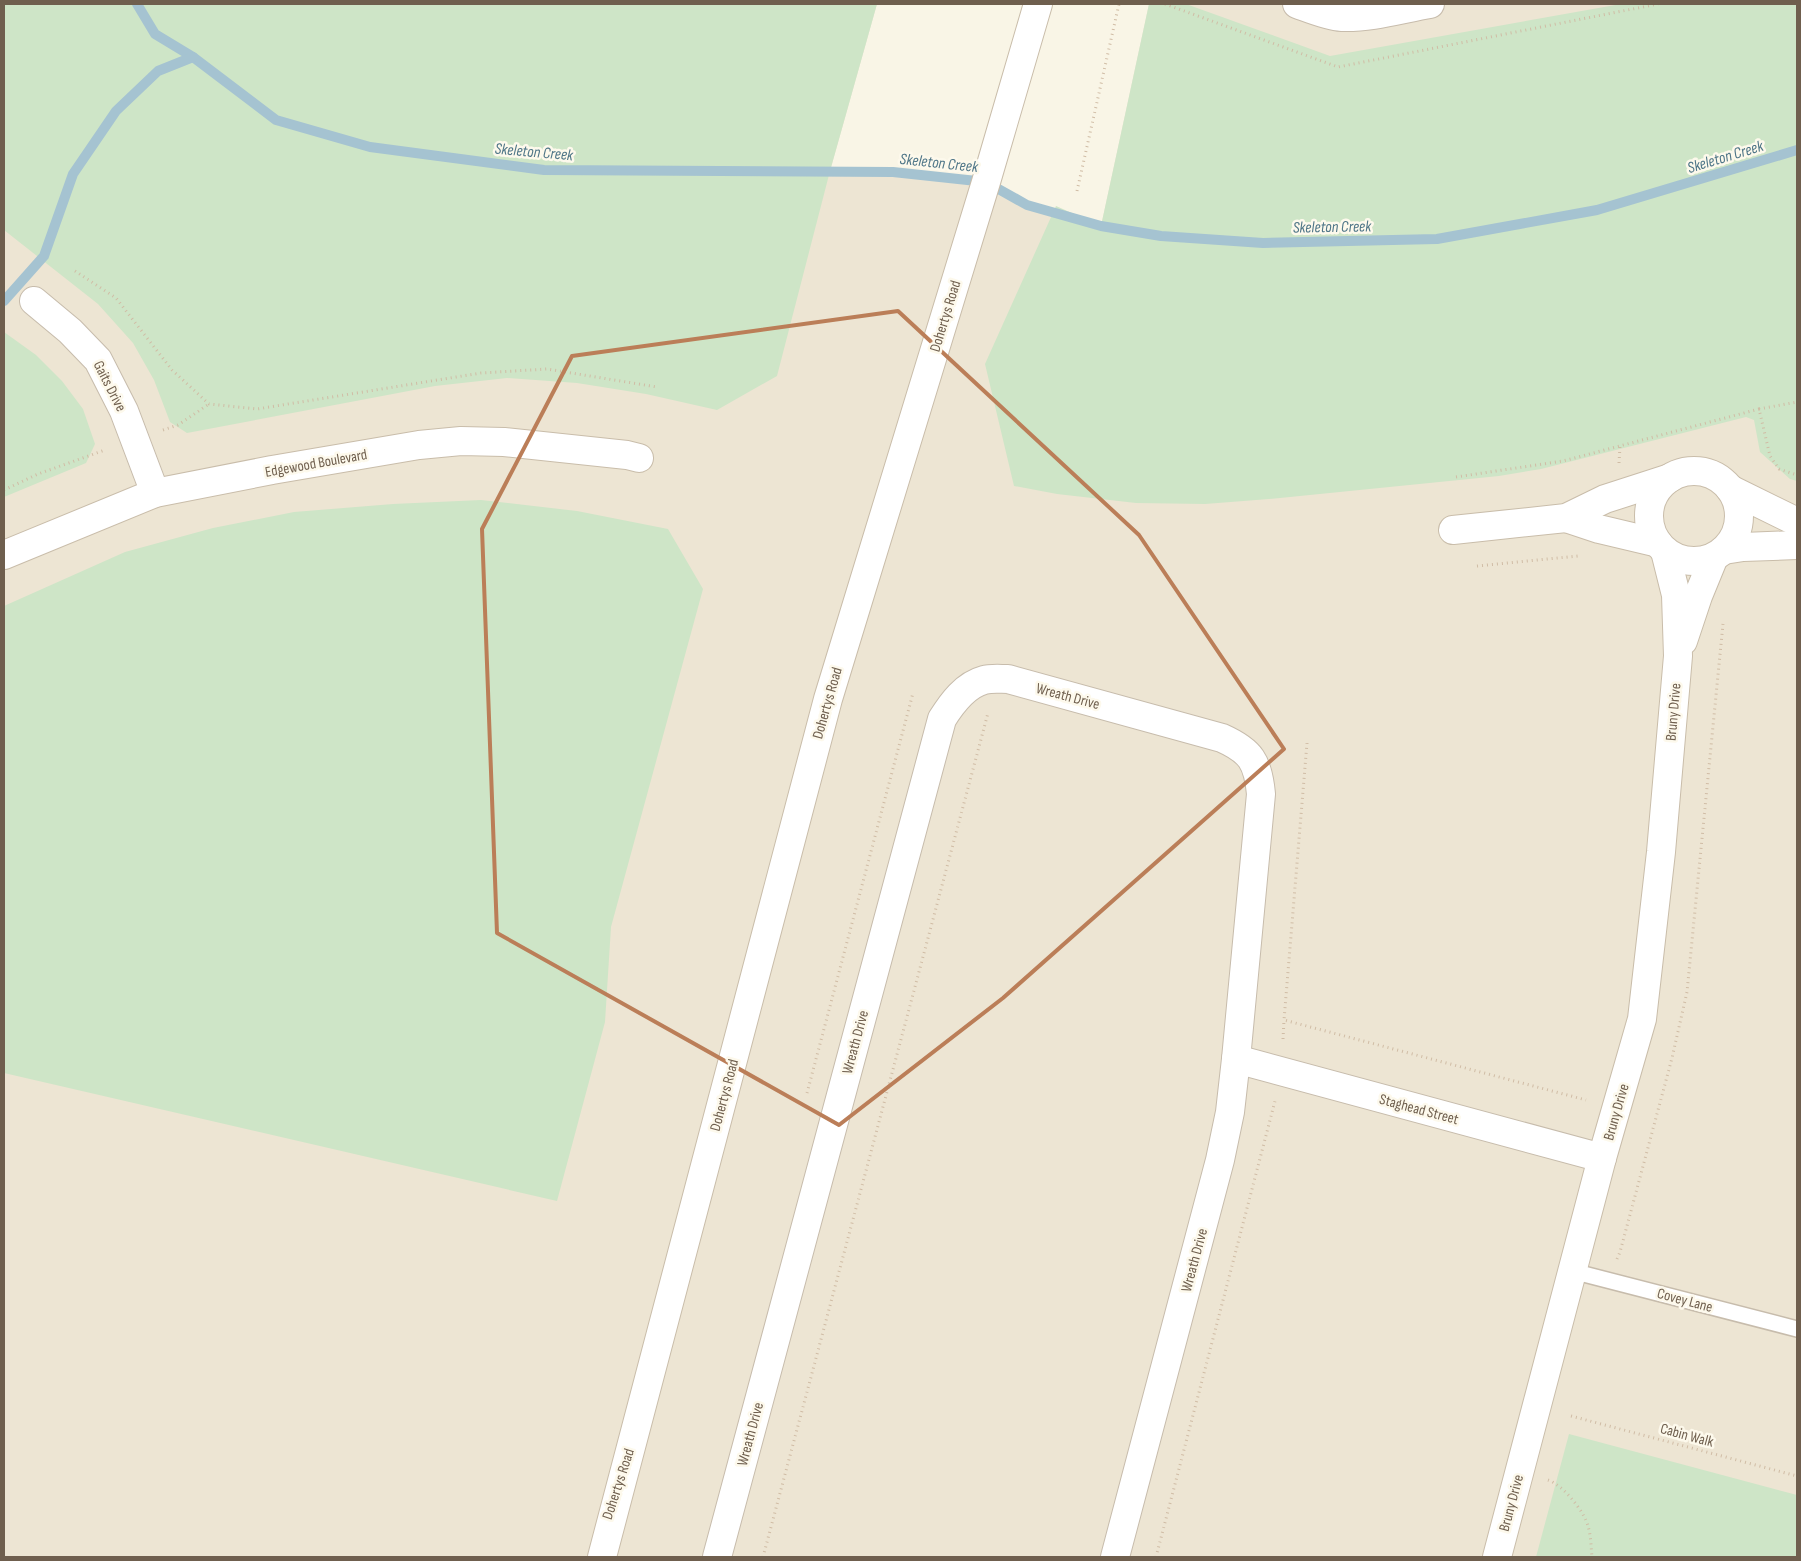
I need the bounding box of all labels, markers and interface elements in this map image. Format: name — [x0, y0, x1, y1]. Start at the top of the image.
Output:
water label: Skeleton Creek — [1685, 137, 1767, 178]
water label: Skeleton Creek — [494, 140, 575, 165]
water label: Skeleton Creek — [899, 150, 980, 177]
water label: Skeleton Creek — [1293, 217, 1372, 238]
street label: Dohertys Road — [926, 278, 965, 354]
street label: Gaits Drive — [89, 358, 130, 415]
street label: Edgewood Boulevard — [264, 445, 369, 482]
street label: Dohertys Road — [808, 665, 847, 741]
street label: Wreath Drive — [1034, 679, 1102, 714]
street label: Bruny Drive — [1662, 682, 1685, 742]
street label: Wreath Drive — [838, 1008, 873, 1076]
street label: Dohertys Road — [706, 1057, 743, 1133]
street label: Bruny Drive — [1599, 1082, 1634, 1143]
street label: Staghead Street — [1377, 1090, 1461, 1129]
street label: Wreath Drive — [1177, 1226, 1212, 1294]
street label: Covey Lane — [1655, 1284, 1715, 1317]
street label: Wreath Drive — [733, 1400, 768, 1468]
street label: Cabin Walk — [1658, 1419, 1716, 1452]
street label: Dohertys Road — [598, 1446, 639, 1522]
street label: Bruny Drive — [1495, 1473, 1528, 1534]

